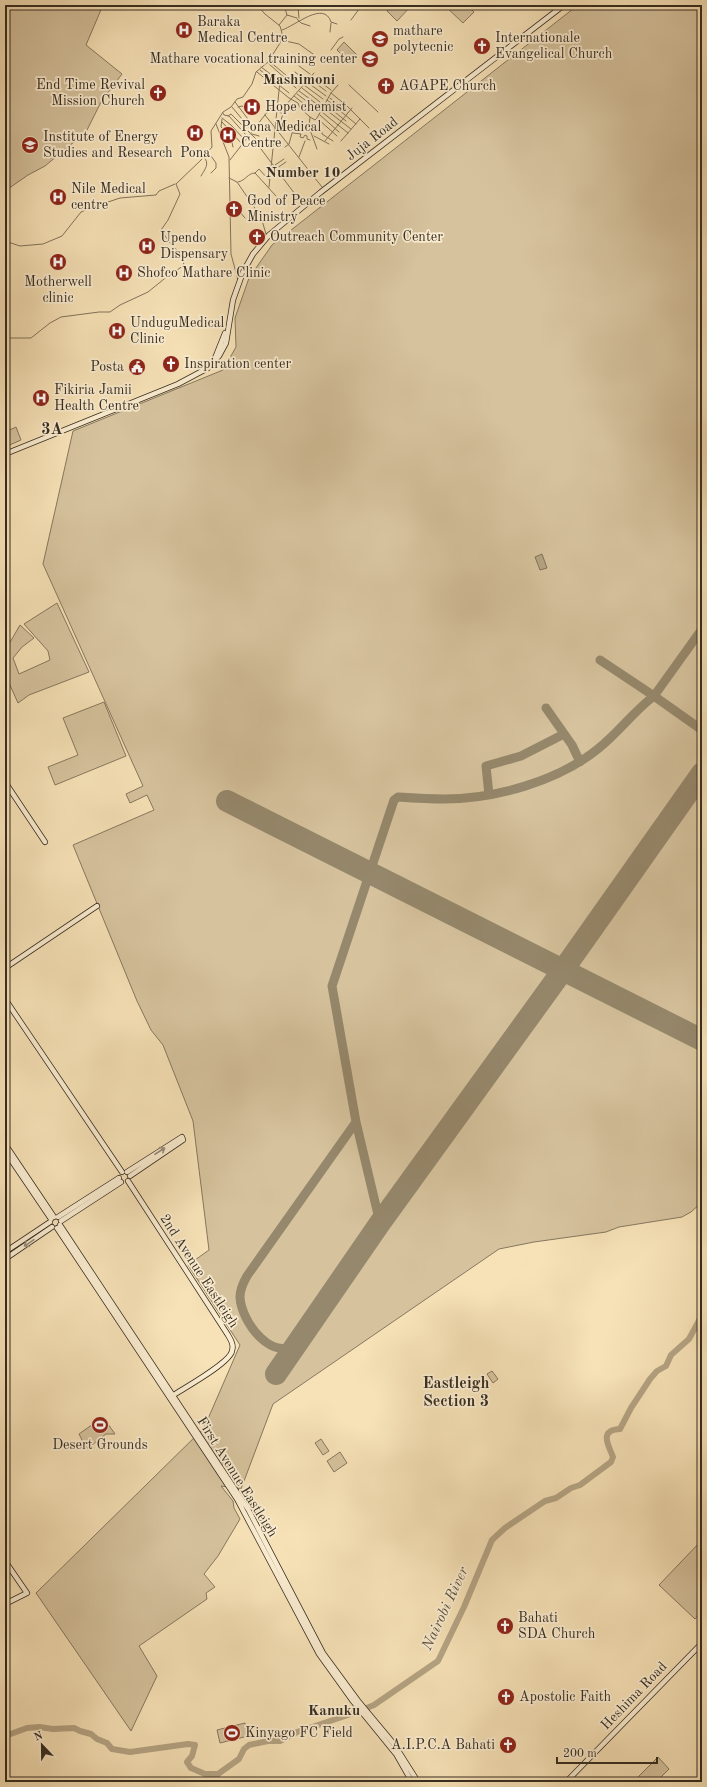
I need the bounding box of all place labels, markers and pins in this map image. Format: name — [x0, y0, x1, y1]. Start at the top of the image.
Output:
place label: Baraka Medical Centre — [197, 15, 287, 45]
hospital icon: Baraka Medical Centre — [174, 20, 194, 40]
place label: mathare polytecnic — [393, 24, 453, 54]
school or university icon: mathare polytecnic — [370, 29, 390, 49]
place label: Internationale Evangelical Church — [495, 31, 613, 61]
church icon: Internationale Evangelical Church — [472, 36, 492, 56]
school or university icon: Mathare vocational training center — [360, 49, 380, 69]
place label: Mathare vocational training center — [149, 52, 357, 66]
church icon: AGAPE Church — [376, 76, 396, 96]
place label: End Time Revival Mission Church — [36, 78, 145, 108]
place label: AGAPE Church — [399, 79, 497, 93]
church icon: End Time Revival Mission Church — [148, 83, 168, 103]
hospital icon: Hope chemist — [242, 97, 262, 117]
place label: Hope chemist — [265, 100, 347, 114]
place label: Pona Medical Centre — [241, 120, 321, 150]
hospital icon: Pona — [185, 123, 205, 143]
hospital icon: Pona Medical Centre — [218, 125, 238, 145]
place label: Institute of Energy Studies and Research — [43, 130, 173, 160]
school or university icon: Institute of Energy Studies and Research — [20, 135, 40, 155]
place label: Pona — [180, 146, 210, 160]
place label: Nile Medical centre — [71, 182, 146, 212]
hospital icon: Nile Medical centre — [48, 187, 68, 207]
place label: God of Peace Ministry — [247, 194, 325, 224]
church icon: God of Peace Ministry — [224, 199, 244, 219]
church icon: Outreach Community Center — [247, 227, 267, 247]
place label: Outreach Community Center — [270, 230, 443, 244]
place label: Upendo Dispensary — [160, 231, 229, 261]
hospital icon: Upendo Dispensary — [137, 236, 157, 256]
hospital icon: Motherwell clinic — [48, 252, 68, 272]
hospital icon: Shofco Mathare Clinic — [114, 263, 134, 283]
place label: Shofco Mathare Clinic — [137, 266, 270, 280]
place label: Motherwell clinic — [24, 275, 92, 305]
place label: UnduguMedical Clinic — [130, 316, 225, 346]
hospital icon: UnduguMedical Clinic — [107, 321, 127, 341]
church icon: Inspiration center — [161, 354, 181, 374]
public building icon: Posta — [127, 357, 147, 377]
place label: Inspiration center — [184, 357, 291, 371]
place label: Posta — [90, 360, 124, 374]
place label: Fikiria Jamii Health Centre — [54, 383, 139, 413]
hospital icon: Fikiria Jamii Health Centre — [31, 388, 51, 408]
sports icon: Desert Grounds — [90, 1415, 110, 1435]
place label: Desert Grounds — [52, 1438, 148, 1452]
place label: Bahati SDA Church — [518, 1611, 596, 1641]
church icon: Bahati SDA Church — [495, 1616, 515, 1636]
church icon: Apostolic Faith — [496, 1687, 516, 1707]
place label: Apostolic Faith — [519, 1690, 612, 1704]
sports icon: Kinyago FC Field — [222, 1723, 242, 1743]
place label: Kinyago FC Field — [245, 1726, 353, 1740]
church icon: A.I.P.C.A Bahati — [498, 1735, 518, 1755]
place label: A.I.P.C.A Bahati — [391, 1738, 495, 1752]

